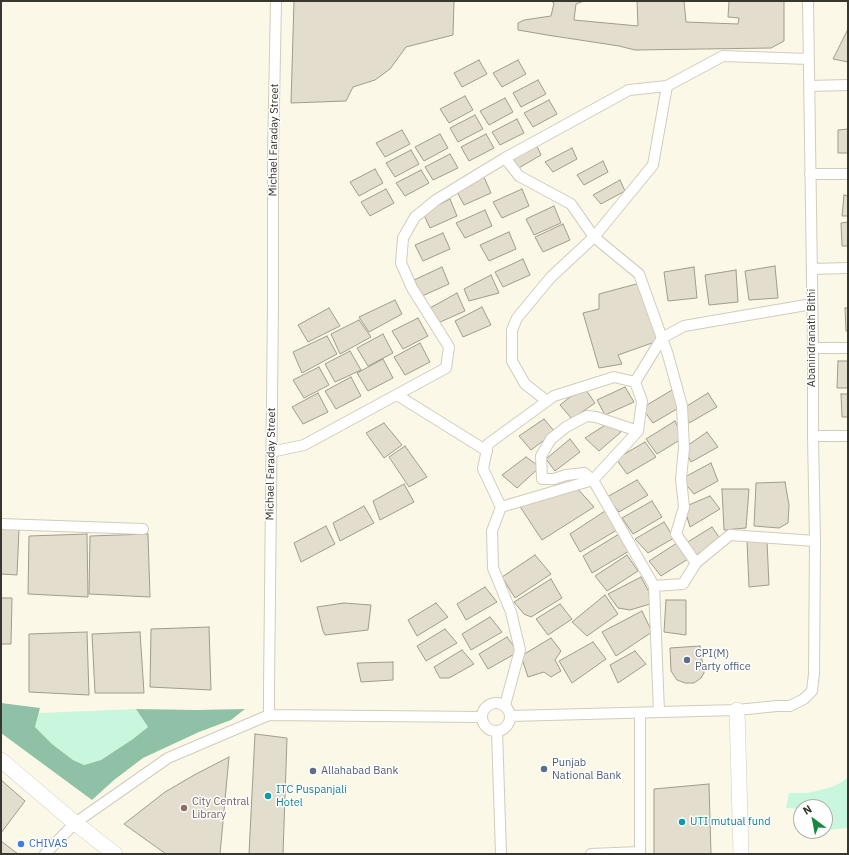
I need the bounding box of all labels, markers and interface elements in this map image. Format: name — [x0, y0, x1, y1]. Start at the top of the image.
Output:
street label: Michael Faraday Street — [266, 83, 282, 197]
street label: Abanindranath Bithi — [805, 289, 819, 387]
street label: Michael Faraday Street — [263, 407, 279, 521]
place label: CPI(M) Party office — [695, 647, 751, 673]
marker: CPI(M) Party office — [682, 655, 692, 665]
place label: Punjab National Bank — [552, 756, 621, 782]
place label: Allahabad Bank — [321, 764, 398, 778]
marker: Punjab National Bank — [539, 764, 549, 774]
marker: Allahabad Bank — [308, 766, 318, 776]
place label: ITC Puspanjali Hotel — [276, 783, 347, 809]
marker: ITC Puspanjali Hotel — [263, 791, 273, 801]
place label: City Central Library — [192, 795, 249, 821]
north arrow — [793, 799, 833, 839]
text: N — [800, 802, 814, 818]
marker: City Central Library — [179, 803, 189, 813]
place label: UTI mutual fund — [690, 815, 771, 829]
marker: UTI mutual fund — [677, 817, 687, 827]
place label: CHIVAS — [29, 837, 68, 851]
marker: CHIVAS — [16, 839, 26, 849]

